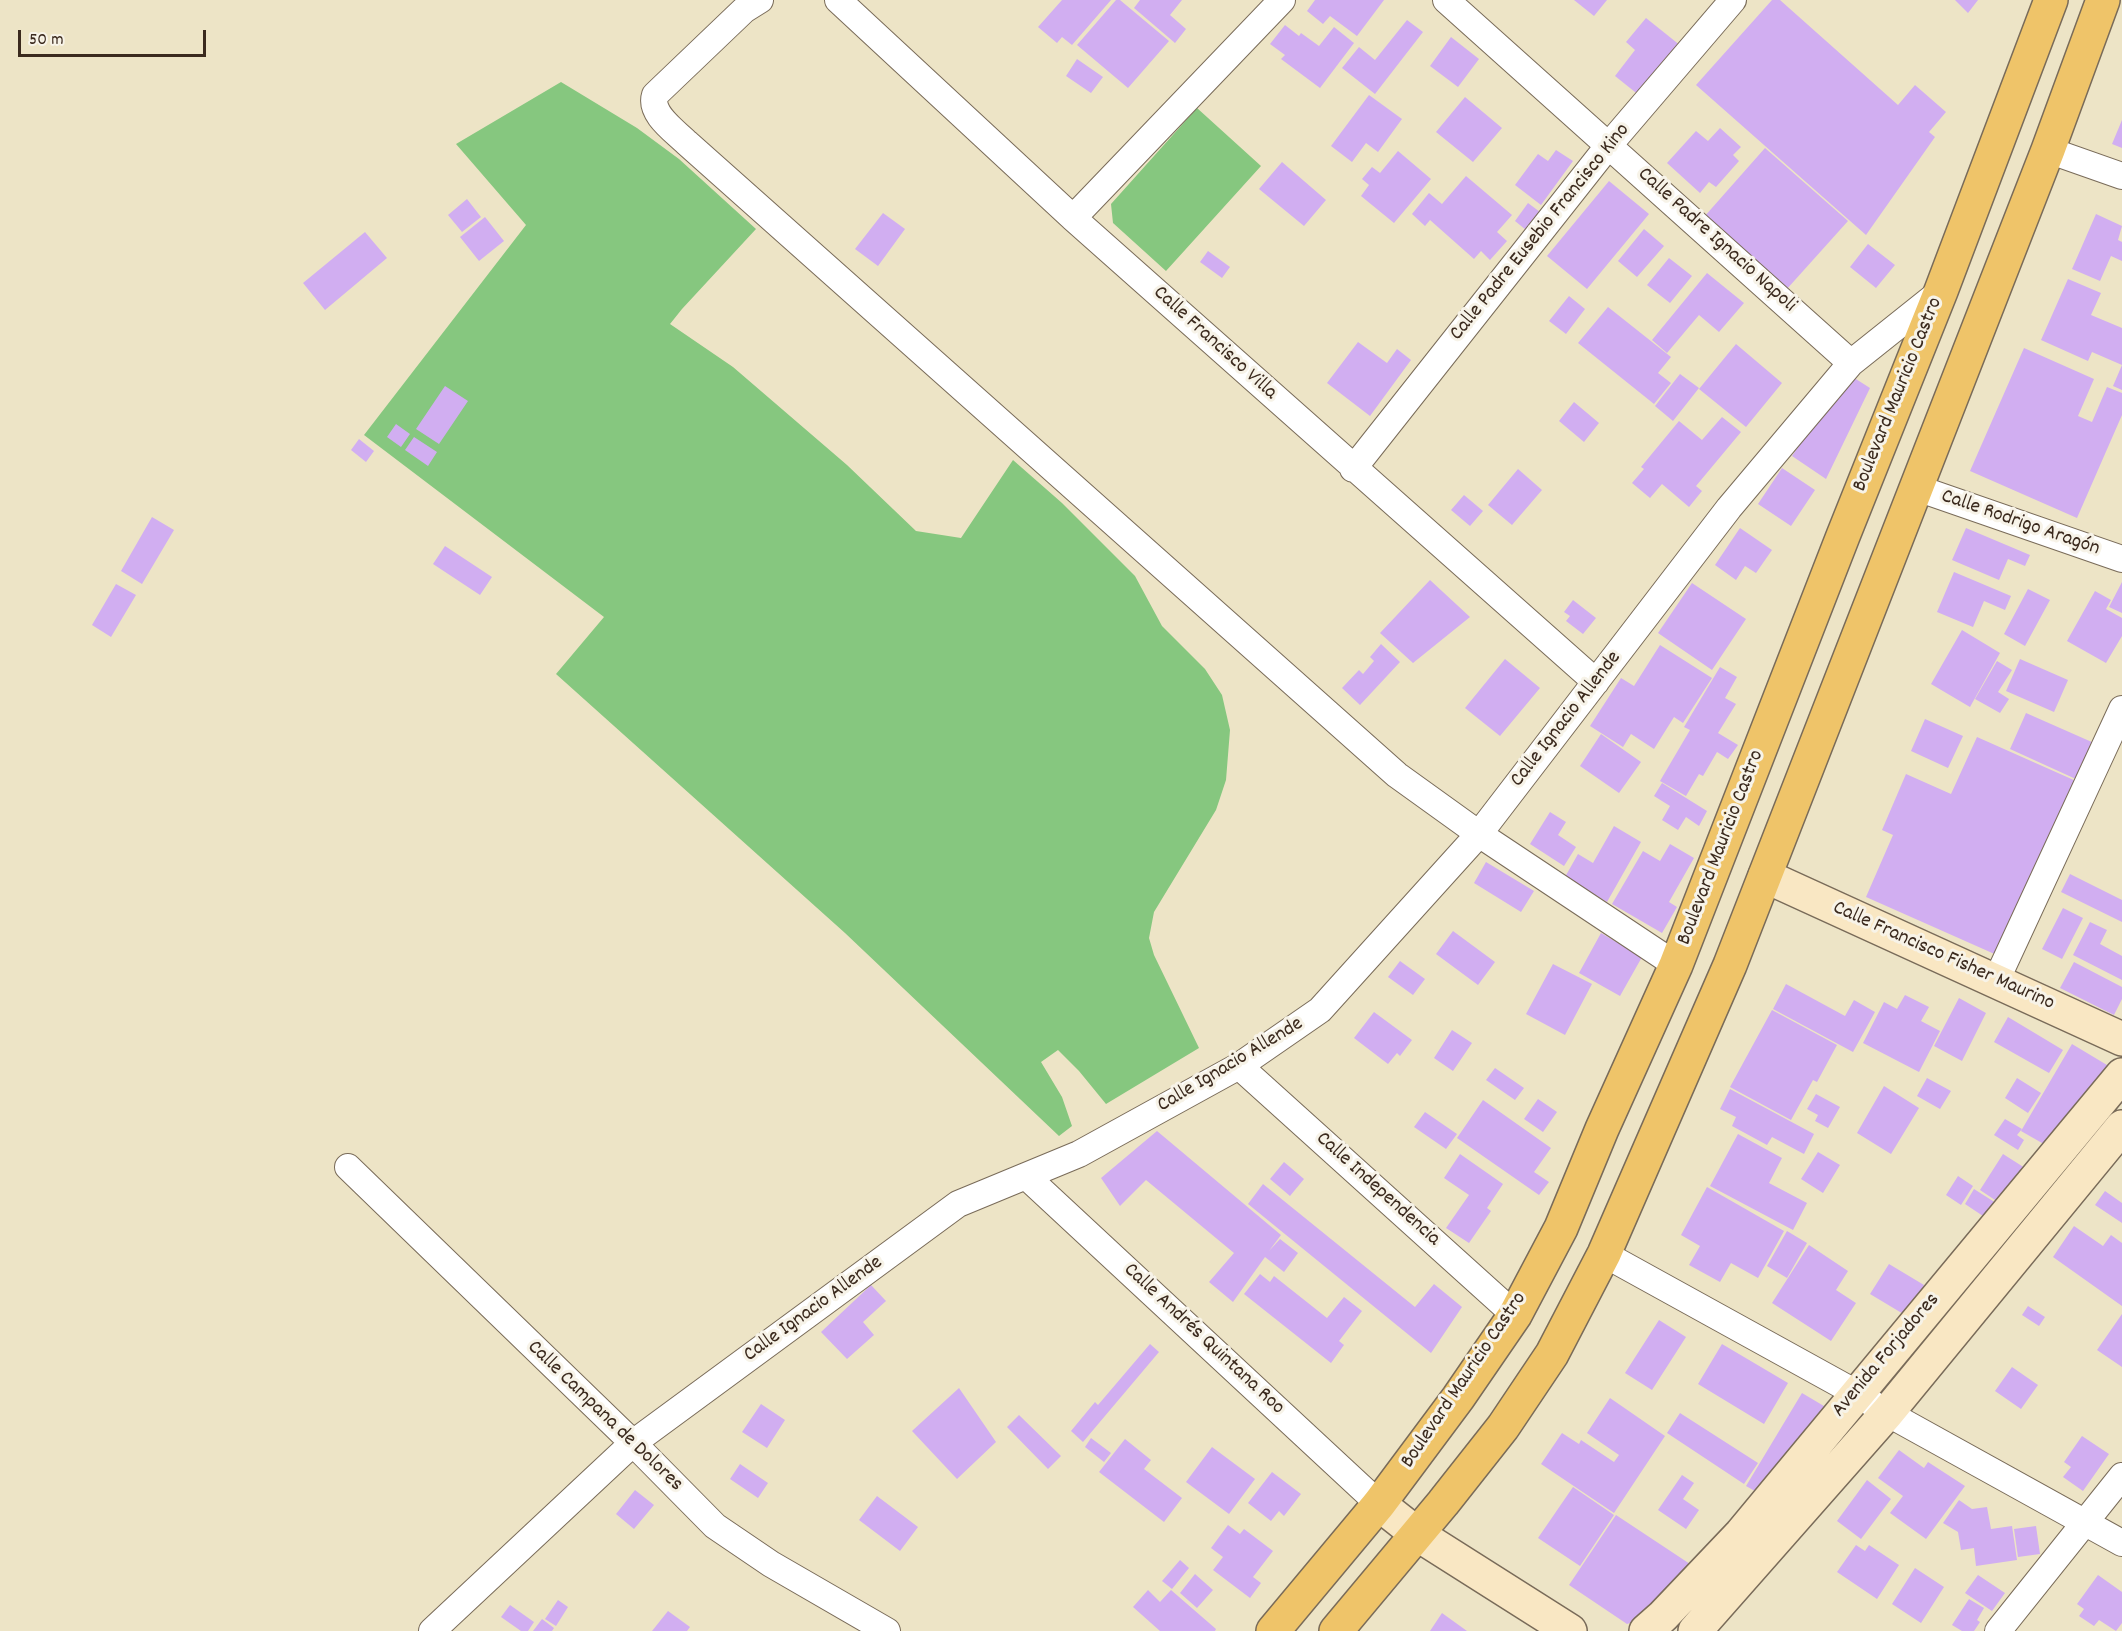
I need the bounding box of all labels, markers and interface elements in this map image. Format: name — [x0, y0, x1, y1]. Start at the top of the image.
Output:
scale bar — [21, 18, 208, 56]
text: 50 m — [29, 28, 64, 53]
street label: Calle Padre Eusebio Francisco Kino — [1446, 119, 1636, 347]
street label: Calle Padre Ignacio Napoli — [1631, 163, 1801, 319]
street label: Calle Francisco Villa — [1147, 282, 1281, 406]
street label: Boulevard Mauricio Castro — [1849, 294, 1949, 496]
street label: Calle Rodrigo Aragón — [1937, 485, 2103, 563]
street label: Calle Ignacio Allende — [1506, 647, 1628, 793]
street label: Boulevard Mauricio Castro — [1673, 747, 1771, 949]
street label: Calle Francisco Fisher Maurino — [1828, 897, 2058, 1017]
street label: Calle Ignacio Allende — [1154, 1013, 1308, 1119]
street label: Calle Independencia — [1309, 1127, 1445, 1253]
street label: Calle Ignacio Allende — [740, 1251, 888, 1369]
street label: Calle Andrés Quintana Roo — [1117, 1259, 1289, 1421]
street label: Boulevard Mauricio Castro — [1397, 1288, 1533, 1474]
street label: Avenida Forjadores — [1828, 1289, 1946, 1423]
street label: Calle Campana de Dolores — [521, 1336, 687, 1498]

